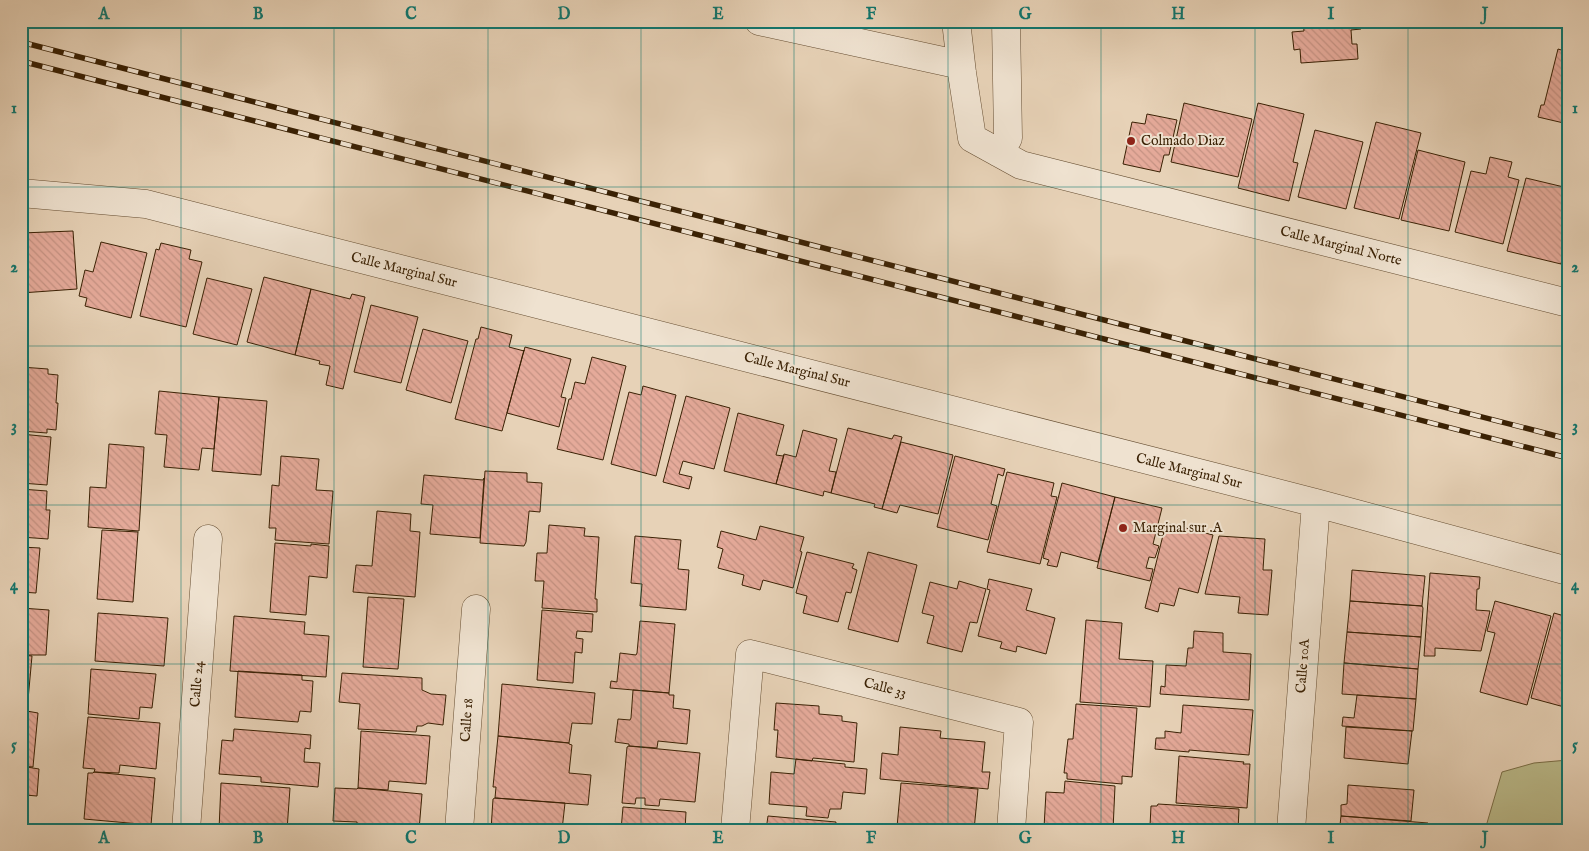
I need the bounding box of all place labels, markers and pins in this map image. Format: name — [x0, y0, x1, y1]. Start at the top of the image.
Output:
place label: Colmado Diaz — [1141, 132, 1225, 150]
marker: Colmado Diaz — [1125, 135, 1137, 147]
place label: Marginal sur .A — [1133, 519, 1223, 537]
marker: Marginal sur .A — [1117, 522, 1129, 534]

